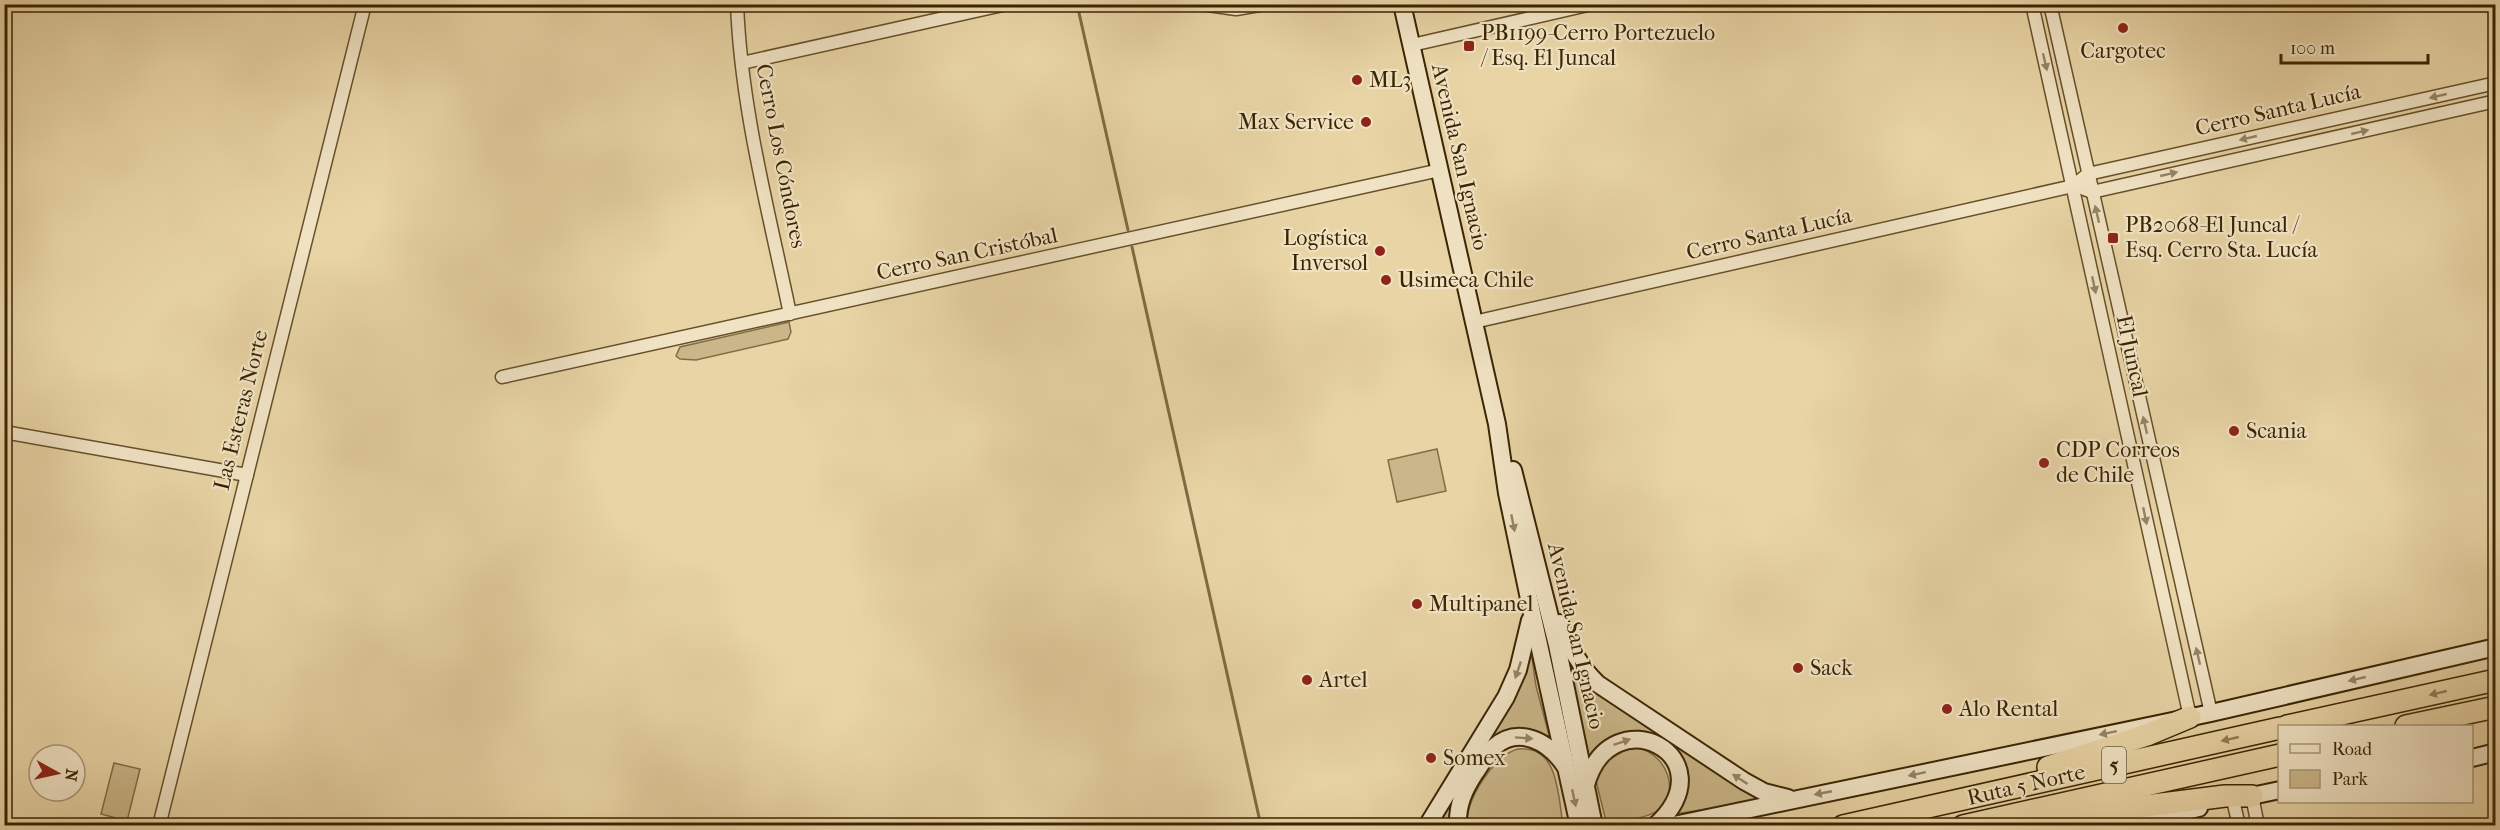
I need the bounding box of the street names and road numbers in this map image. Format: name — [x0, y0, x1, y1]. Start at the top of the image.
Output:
street label: Avenida San Ignacio — [1426, 60, 1494, 253]
street label: Cerro Los Cóndores — [750, 62, 812, 250]
street label: Cerro Santa Lucía — [2193, 78, 2364, 142]
street label: Cerro Santa Lucía — [1684, 202, 1855, 266]
street label: Cerro San Cristóbal — [874, 222, 1060, 286]
street label: El Juncal — [2111, 313, 2153, 399]
street label: Las Esteras Norte — [208, 327, 274, 493]
street label: Avenida San Ignacio — [1542, 539, 1610, 732]
road number: 5 — [2102, 747, 2126, 783]
street label: Ruta 5 Norte — [1964, 759, 2088, 811]

